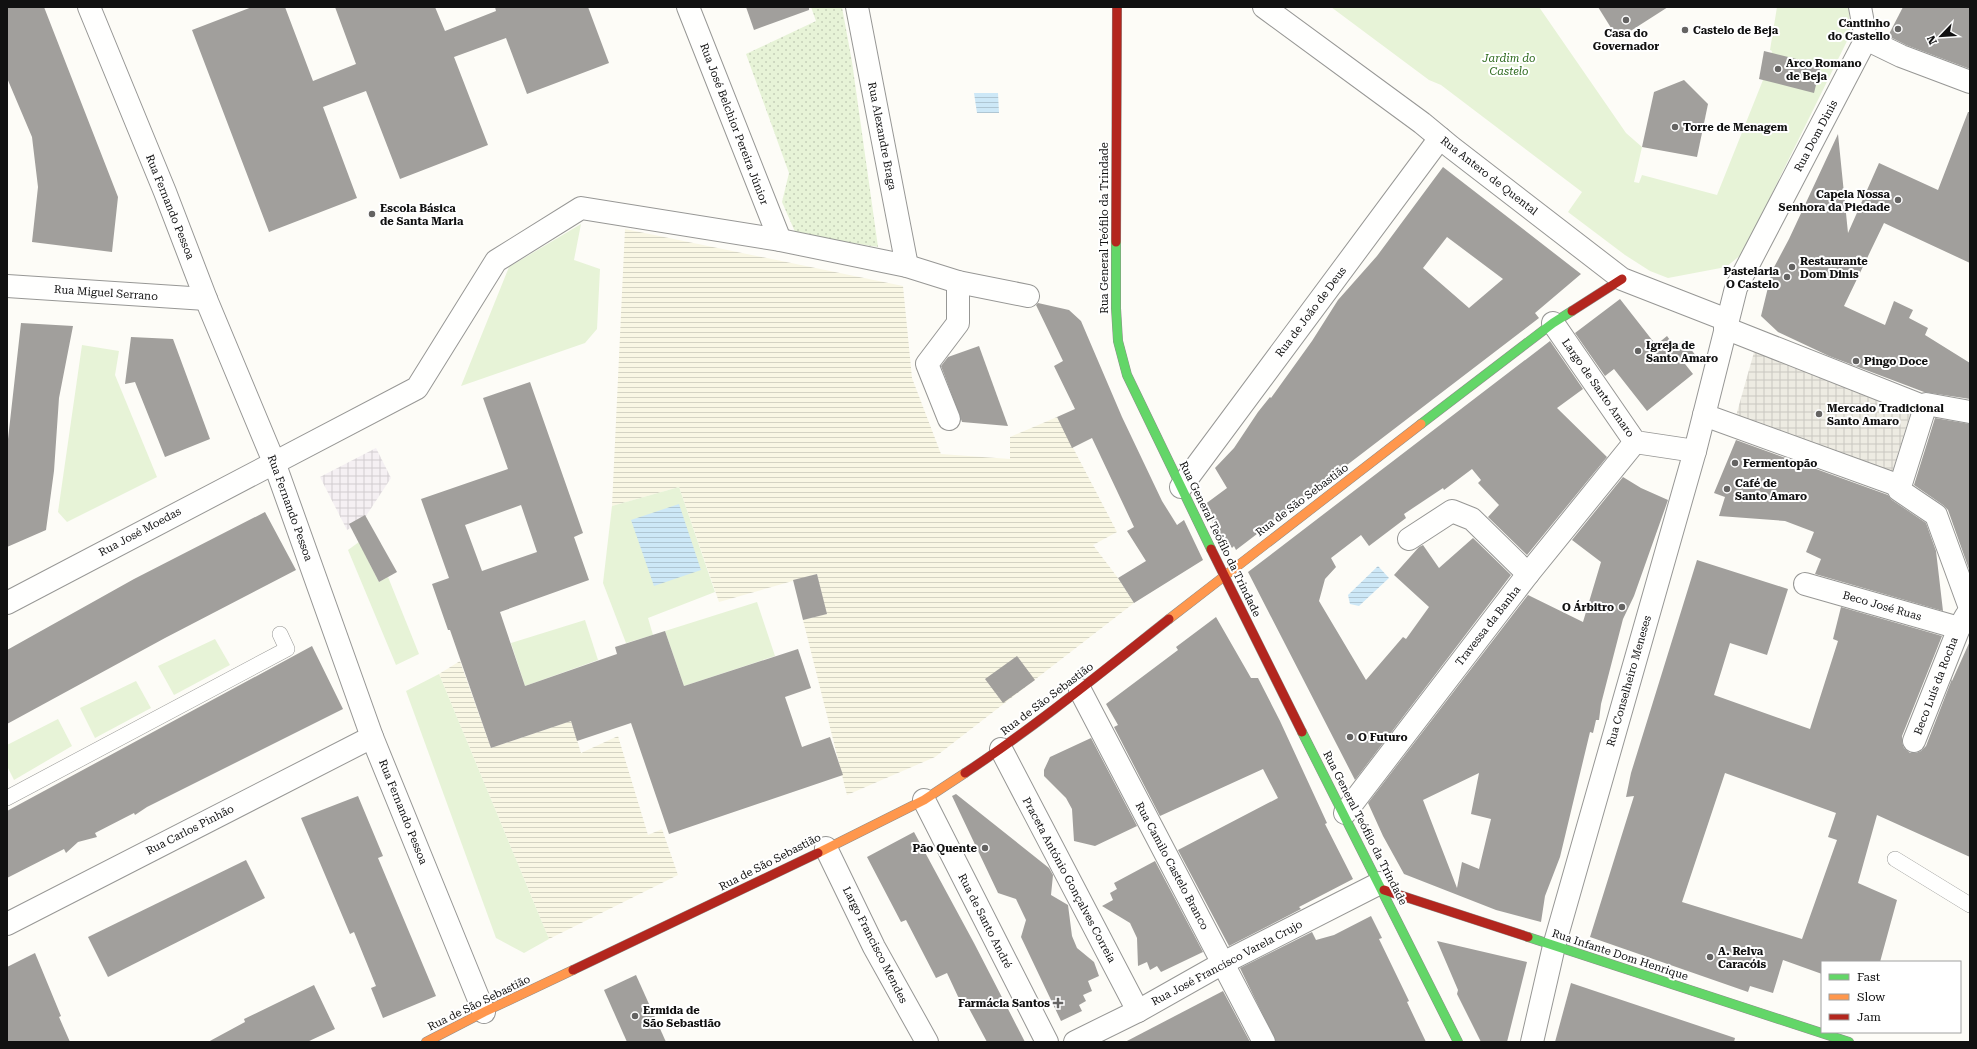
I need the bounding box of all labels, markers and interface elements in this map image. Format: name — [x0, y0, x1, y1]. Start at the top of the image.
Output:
marker: Casa do Governador — [1621, 15, 1631, 25]
north arrow — [1921, 16, 1961, 56]
place label: Cantinho do Castello — [1828, 17, 1890, 43]
place label: Castelo de Beja — [1693, 24, 1779, 37]
marker: Cantinho do Castello — [1893, 24, 1903, 34]
marker: Castelo de Beja — [1680, 25, 1690, 35]
place label: Casa do Governador — [1593, 27, 1659, 53]
text: N — [1924, 33, 1940, 47]
street label: Rua José Belchior Pereira Júnior — [697, 41, 771, 207]
park label: Jardim do Castelo — [1482, 52, 1535, 78]
place label: Arco Romano de Beja — [1786, 57, 1862, 83]
marker: Arco Romano de Beja — [1773, 64, 1783, 74]
street label: Rua Alexandre Braga — [865, 81, 899, 191]
street label: Rua Dom Dinis — [1792, 98, 1840, 174]
place label: Torre de Menagem — [1683, 121, 1788, 134]
marker: Torre de Menagem — [1670, 122, 1680, 132]
street label: Rua Antero de Quental — [1438, 134, 1541, 218]
street label: Rua General Teófilo da Trindade — [1098, 142, 1111, 314]
street label: Rua Fernando Pessoa — [143, 153, 197, 262]
place label: Capela Nossa Senhora da Piedade — [1779, 188, 1891, 214]
marker: Capela Nossa Senhora da Piedade — [1893, 195, 1903, 205]
place label: Escola Básica de Santa Maria — [380, 202, 464, 228]
marker: Escola Básica de Santa Maria — [367, 209, 377, 219]
place label: Restaurante Dom Dinis — [1800, 255, 1868, 281]
marker: Restaurante Dom Dinis — [1787, 262, 1797, 272]
street label: Rua de João de Deus — [1273, 264, 1349, 360]
place label: Pastelaria O Castelo — [1724, 265, 1780, 291]
marker: Pastelaria O Castelo — [1782, 272, 1792, 282]
street label: Rua Miguel Serrano — [54, 283, 159, 303]
street label: Largo de Santo Amaro — [1559, 336, 1637, 440]
place label: Igreja de Santo Amaro — [1646, 339, 1718, 365]
marker: Igreja de Santo Amaro — [1633, 346, 1643, 356]
place label: Pingo Doce — [1864, 355, 1929, 368]
marker: Pingo Doce — [1851, 356, 1861, 366]
place label: Mercado Tradicional Santo Amaro — [1827, 402, 1944, 428]
marker: Mercado Tradicional Santo Amaro — [1814, 409, 1824, 419]
street label: Rua Fernando Pessoa — [265, 453, 315, 563]
place label: Fermentopão — [1743, 457, 1817, 470]
marker: Fermentopão — [1730, 458, 1740, 468]
street label: Rua General Teófilo da Trindade — [1177, 459, 1263, 619]
street label: Rua de São Sebastião — [1253, 461, 1351, 539]
place label: Café de Santo Amaro — [1735, 477, 1807, 503]
marker: Café de Santo Amaro — [1722, 484, 1732, 494]
street label: Rua José Moedas — [97, 505, 183, 559]
street label: Travessa da Banha — [1453, 583, 1523, 668]
street label: Beco José Ruas — [1841, 589, 1923, 623]
place label: O Árbitro — [1562, 600, 1614, 614]
marker: O Árbitro — [1617, 602, 1627, 612]
street label: Rua Conselheiro Meneses — [1604, 614, 1654, 748]
street label: Beco Luís da Rocha — [1911, 635, 1961, 737]
street label: Rua de São Sebastião — [998, 660, 1096, 738]
place label: O Futuro — [1358, 731, 1408, 744]
marker: O Futuro — [1345, 732, 1355, 742]
street label: Rua General Teófilo da Trindade — [1320, 749, 1410, 907]
street label: Rua Fernando Pessoa — [376, 758, 430, 867]
street label: Praceta António Gonçalves Correia — [1020, 795, 1118, 965]
street label: Rua Camilo Castelo Branco — [1133, 800, 1211, 932]
street label: Rua Carlos Pinhão — [144, 802, 236, 858]
street label: Rua de São Sebastião — [717, 831, 823, 893]
place label: Pão Quente — [913, 842, 978, 855]
marker: Pão Quente — [980, 843, 990, 853]
street label: Rua de Santo André — [955, 871, 1015, 971]
street label: Largo Francisco Mendes — [840, 885, 910, 1005]
street label: Rua José Francisco Varela Crujo — [1149, 917, 1305, 1008]
street label: Rua Infante Dom Henrique — [1550, 927, 1690, 983]
place label: A. Relva Caracóis — [1718, 945, 1767, 971]
marker: A. Relva Caracóis — [1705, 952, 1715, 962]
legend — [1821, 961, 1961, 1033]
text: Fast — [1857, 970, 1881, 984]
street label: Rua de São Sebastião — [426, 972, 533, 1034]
text: Slow — [1857, 990, 1885, 1004]
place label: Farmácia Santos — [958, 997, 1050, 1010]
marker: Farmácia Santos — [1053, 998, 1063, 1008]
place label: Ermida de São Sebastião — [643, 1004, 721, 1030]
text: Jam — [1857, 1010, 1881, 1024]
marker: Ermida de São Sebastião — [630, 1011, 640, 1021]

